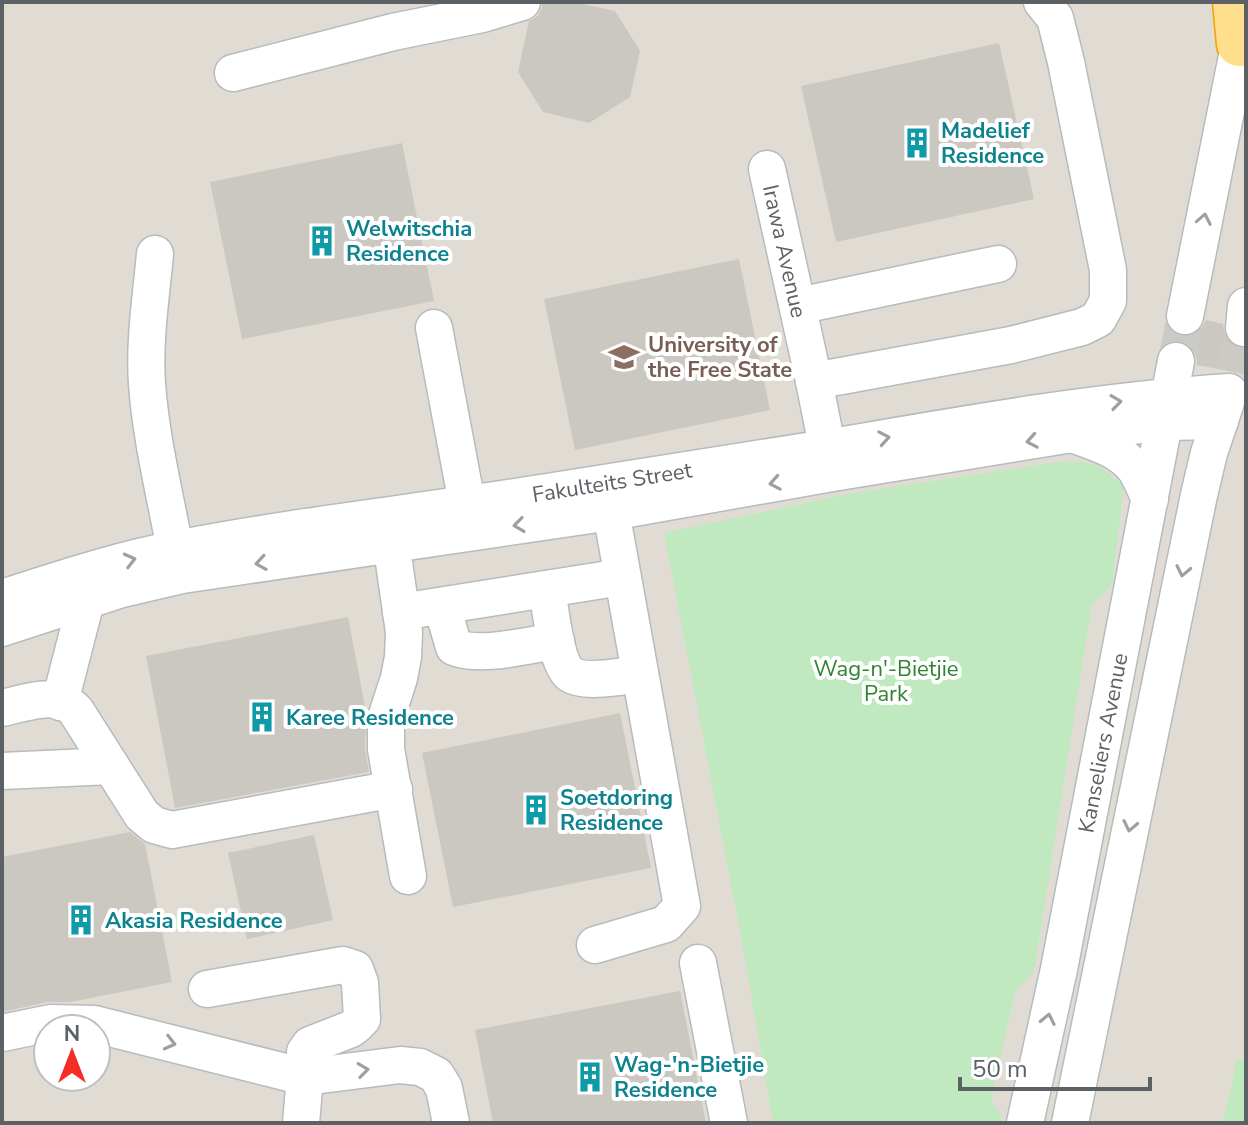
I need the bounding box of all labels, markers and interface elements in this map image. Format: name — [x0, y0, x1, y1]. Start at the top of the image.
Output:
place label: Madelief Residence — [941, 116, 1044, 171]
building icon: Madelief Residence — [900, 126, 934, 160]
street label: Irawa Avenue — [755, 182, 814, 321]
one-way arrow — [1195, 212, 1212, 226]
place label: Welwitschia Residence — [346, 214, 472, 269]
building icon: Welwitschia Residence — [305, 224, 339, 258]
place label: University of the Free State — [648, 330, 792, 385]
school or university icon: University of the Free State — [607, 340, 641, 374]
one-way arrow — [1109, 394, 1123, 411]
one-way arrow — [877, 430, 891, 447]
one-way arrow — [1025, 432, 1039, 449]
street label: Fakulteits Street — [530, 455, 694, 510]
one-way arrow — [768, 474, 782, 491]
one-way arrow — [512, 516, 526, 533]
one-way arrow — [123, 553, 137, 570]
one-way arrow — [255, 554, 268, 571]
one-way arrow — [1175, 564, 1192, 577]
street label: Kanseliers Avenue — [1072, 651, 1135, 836]
park label: Wag-n'-Bietjie Park — [814, 654, 958, 709]
building icon: Karee Residence — [245, 700, 279, 734]
place label: Karee Residence — [286, 703, 454, 733]
place label: Soetdoring Residence — [560, 783, 673, 838]
building icon: Soetdoring Residence — [519, 793, 553, 827]
one-way arrow — [1122, 818, 1139, 832]
building icon: Akasia Residence — [64, 903, 98, 937]
place label: Akasia Residence — [105, 906, 283, 936]
north arrow — [32, 1013, 112, 1093]
one-way arrow — [1039, 1013, 1056, 1027]
text: N — [64, 1019, 80, 1049]
one-way arrow — [162, 1034, 176, 1051]
scale bar — [960, 1041, 1150, 1091]
place label: Wag-'n-Bietjie Residence — [614, 1050, 764, 1105]
text: 50 m — [972, 1053, 1028, 1085]
building icon: Wag-'n-Bietjie Residence — [573, 1060, 607, 1094]
one-way arrow — [356, 1062, 370, 1079]

